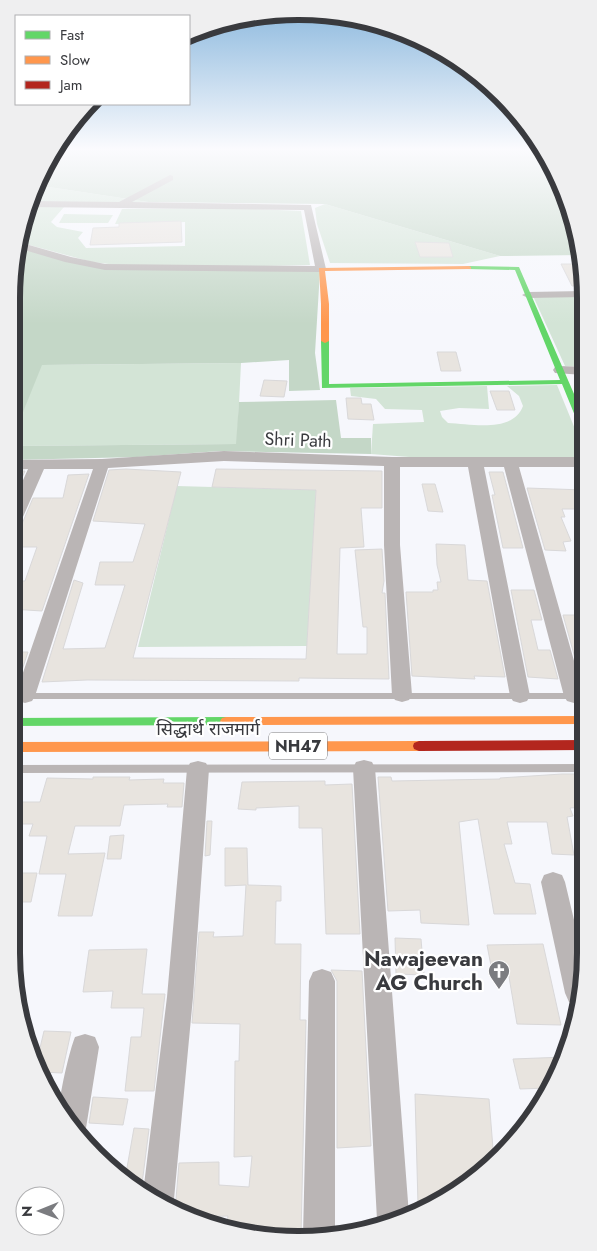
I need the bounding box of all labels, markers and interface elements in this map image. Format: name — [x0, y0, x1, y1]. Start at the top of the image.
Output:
legend — [15, 15, 190, 105]
text: Fast — [60, 24, 84, 46]
text: Slow — [60, 49, 91, 71]
text: Jam — [58, 74, 83, 96]
street label: Shri Path — [264, 426, 332, 454]
street label: सिद्धार्थ राजमार्ग — [156, 716, 261, 742]
road number: NH47 — [269, 732, 327, 759]
place label: Nawajeevan AG Church — [364, 944, 483, 998]
church icon: Nawajeevan AG Church — [487, 959, 511, 990]
north arrow — [15, 1186, 65, 1236]
text: N — [17, 1205, 37, 1217]

